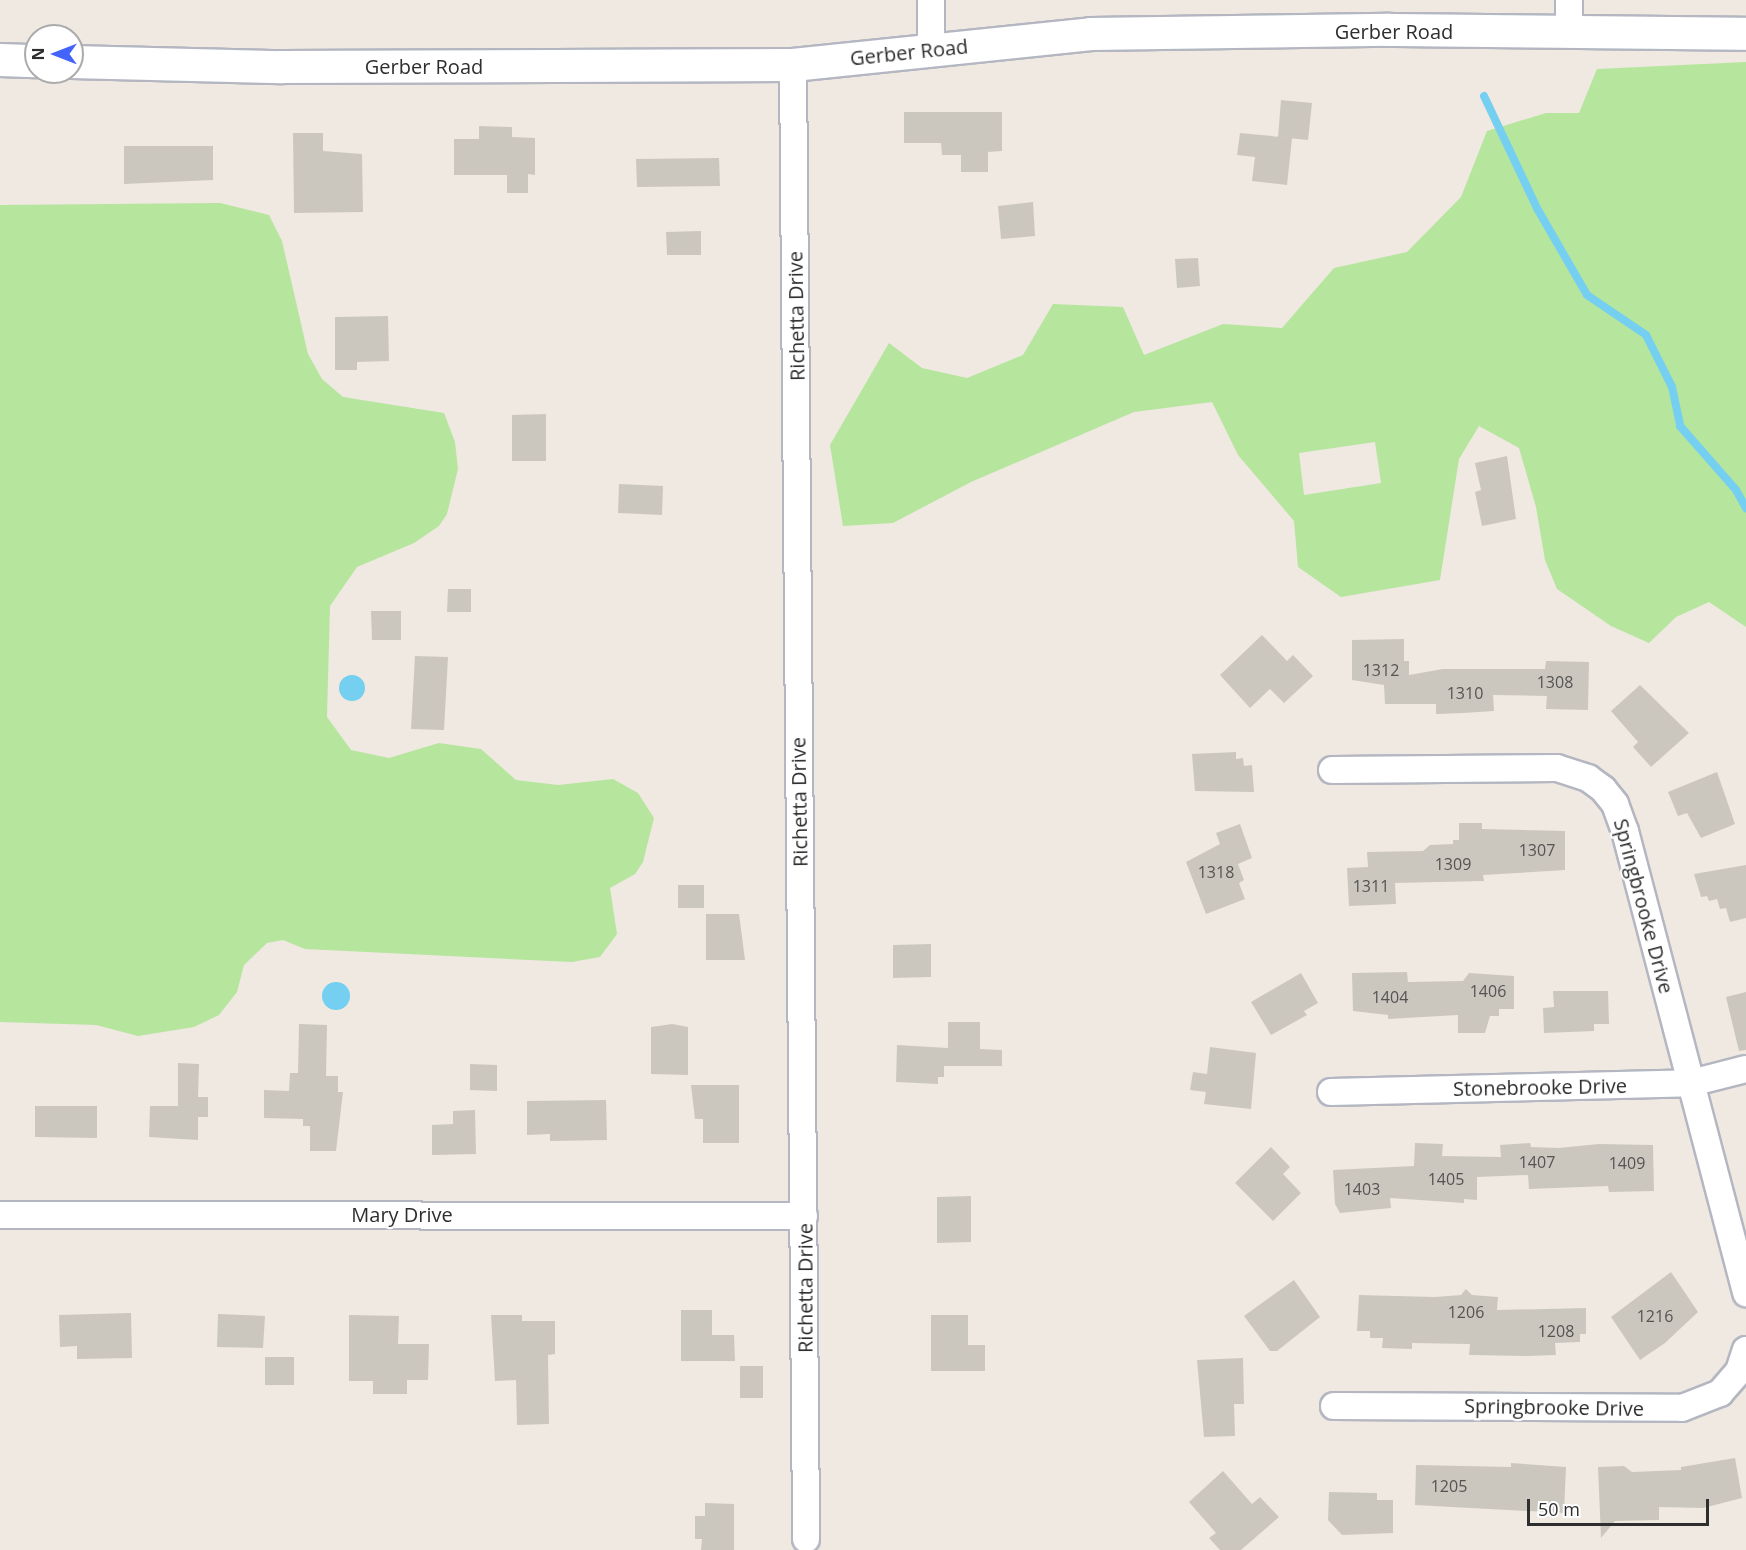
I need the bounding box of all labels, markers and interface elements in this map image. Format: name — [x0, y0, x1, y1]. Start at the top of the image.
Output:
street label: Gerber Road — [1335, 19, 1453, 43]
north arrow — [24, 24, 84, 84]
street label: Gerber Road — [849, 34, 969, 70]
text: N — [27, 48, 49, 61]
street label: Gerber Road — [365, 54, 483, 78]
street label: Richetta Drive — [783, 251, 809, 381]
house number: 1312 — [1363, 660, 1399, 680]
house number: 1308 — [1537, 672, 1573, 692]
house number: 1310 — [1447, 683, 1483, 703]
street label: Richetta Drive — [786, 737, 812, 867]
street label: Springbrooke Drive — [1609, 816, 1679, 996]
house number: 1307 — [1519, 840, 1555, 860]
house number: 1309 — [1435, 854, 1471, 874]
house number: 1318 — [1198, 862, 1234, 882]
house number: 1311 — [1353, 876, 1389, 896]
house number: 1406 — [1470, 981, 1506, 1001]
house number: 1404 — [1372, 987, 1408, 1007]
street label: Stonebrooke Drive — [1453, 1073, 1627, 1101]
house number: 1407 — [1519, 1152, 1555, 1172]
house number: 1409 — [1609, 1153, 1645, 1173]
house number: 1405 — [1428, 1169, 1464, 1189]
house number: 1403 — [1344, 1179, 1380, 1199]
street label: Mary Drive — [351, 1202, 453, 1226]
street label: Richetta Drive — [793, 1223, 817, 1353]
house number: 1206 — [1448, 1302, 1484, 1322]
house number: 1216 — [1637, 1306, 1673, 1326]
house number: 1208 — [1538, 1321, 1574, 1341]
street label: Springbrooke Drive — [1464, 1393, 1644, 1421]
house number: 1205 — [1431, 1476, 1467, 1496]
scale bar — [1530, 1487, 1712, 1525]
text: 50 m — [1538, 1497, 1580, 1521]

